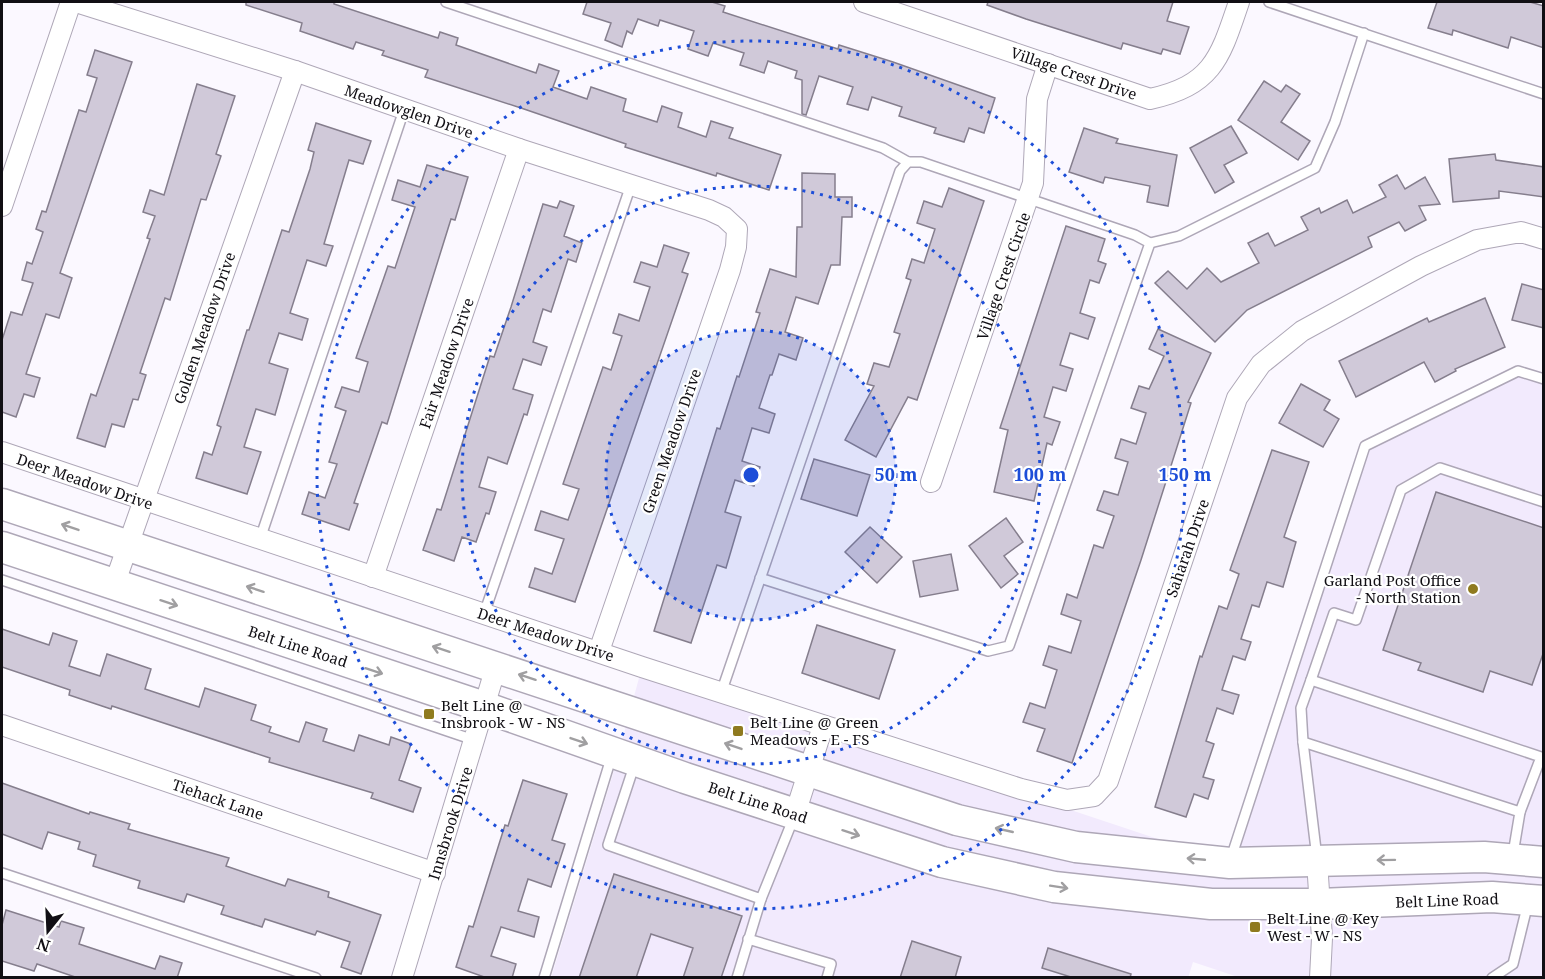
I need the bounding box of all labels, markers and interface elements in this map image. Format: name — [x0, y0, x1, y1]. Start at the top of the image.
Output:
street label: Village Crest Drive — [1008, 42, 1140, 104]
street label: Meadowglen Drive — [342, 80, 476, 142]
street label: Village Crest Circle — [972, 209, 1034, 343]
street label: Golden Meadow Drive — [169, 249, 239, 407]
street label: Fair Meadow Drive — [414, 295, 478, 431]
street label: Green Meadow Drive — [637, 366, 705, 516]
street label: Deer Meadow Drive — [14, 448, 156, 514]
text: 50 m — [875, 462, 918, 486]
text: 100 m — [1014, 462, 1067, 486]
text: 150 m — [1159, 462, 1212, 486]
centre of rings — [741, 465, 761, 485]
street label: Saharah Drive — [1161, 496, 1213, 600]
one-way arrow — [61, 521, 80, 532]
place label: Garland Post Office - North Station — [1324, 570, 1461, 607]
one-way arrow — [246, 582, 265, 593]
marker: Garland Post Office - North Station — [1466, 582, 1480, 596]
one-way arrow — [159, 598, 178, 609]
street label: Deer Meadow Drive — [475, 602, 617, 666]
street label: Belt Line Road — [246, 620, 350, 672]
one-way arrow — [431, 643, 450, 654]
one-way arrow — [364, 666, 383, 677]
one-way arrow — [518, 671, 537, 682]
place label: Belt Line @ Insbrook - W - NS — [441, 695, 566, 732]
marker: Belt Line @ Insbrook - W - NS — [422, 707, 436, 721]
place label: Belt Line @ Green Meadows - E - FS — [750, 712, 879, 749]
marker: Belt Line @ Green Meadows - E - FS — [731, 724, 745, 738]
one-way arrow — [569, 736, 588, 747]
one-way arrow — [724, 740, 743, 751]
street label: Innsbrook Drive — [423, 764, 477, 882]
street label: Tiehack Lane — [170, 774, 266, 824]
street label: Belt Line Road — [706, 776, 810, 828]
one-way arrow — [994, 824, 1013, 836]
one-way arrow — [841, 828, 860, 839]
one-way arrow — [1187, 853, 1207, 864]
one-way arrow — [1377, 854, 1397, 865]
one-way arrow — [1049, 882, 1069, 893]
street label: Belt Line Road — [1395, 888, 1499, 912]
north arrow — [18, 901, 78, 961]
place label: Belt Line @ Key West - W - NS — [1267, 908, 1379, 945]
marker: Belt Line @ Key West - W - NS — [1248, 920, 1262, 934]
text: N — [34, 933, 53, 958]

